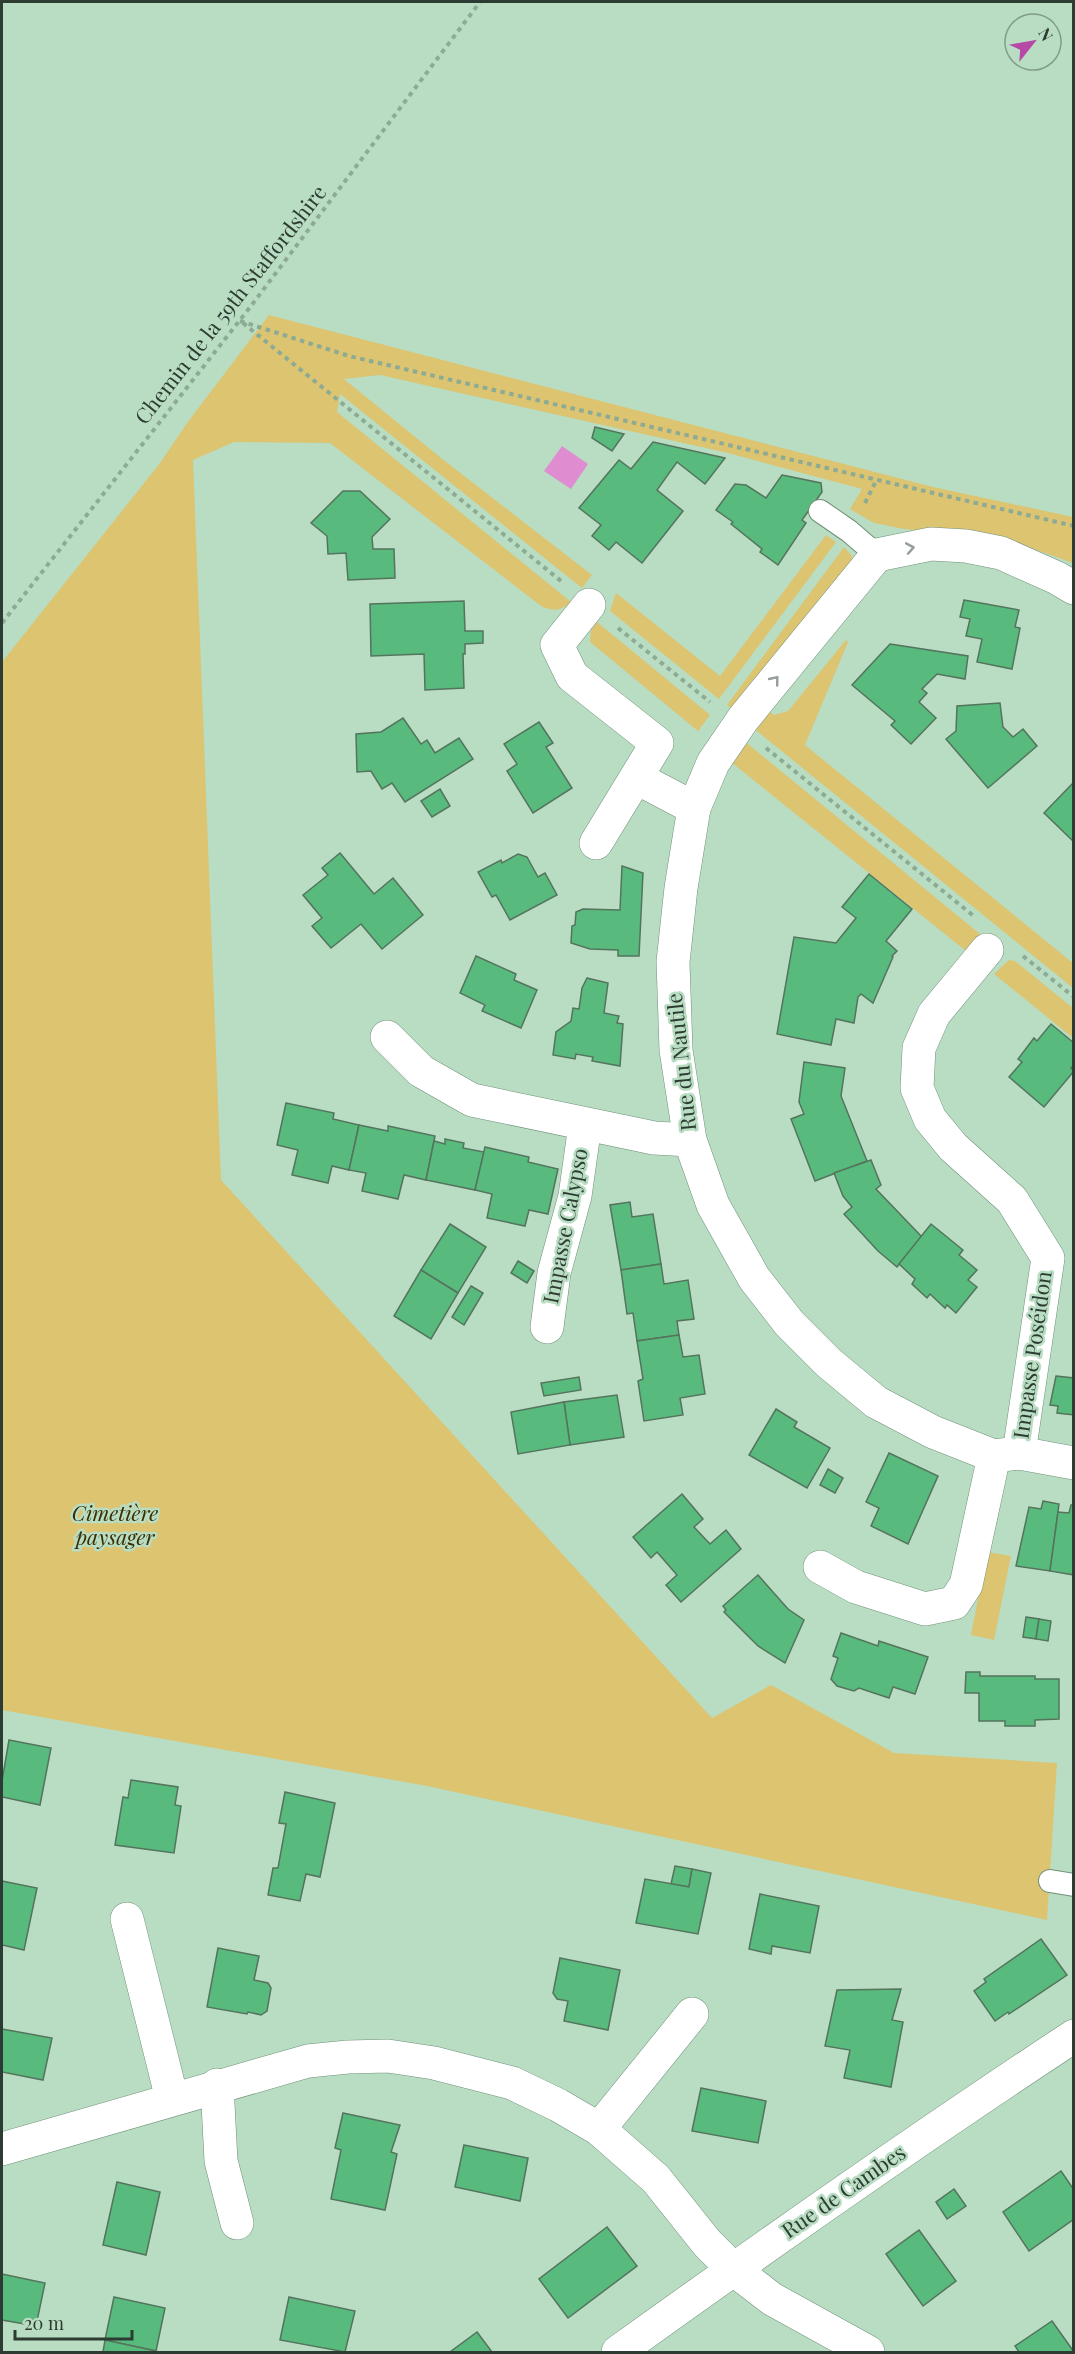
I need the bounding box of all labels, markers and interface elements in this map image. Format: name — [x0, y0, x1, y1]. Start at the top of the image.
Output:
north arrow — [1003, 12, 1063, 72]
text: N — [1034, 24, 1058, 45]
street label: Chemin de la 59th Staffordshire — [127, 179, 332, 429]
one-way arrow — [905, 542, 914, 554]
one-way arrow — [768, 676, 779, 687]
street label: Rue du Nautile — [659, 992, 701, 1132]
street label: Impasse Calypso — [535, 1146, 593, 1306]
street label: Impasse Poséidon — [1005, 1269, 1057, 1440]
park label: Cimetière paysager — [72, 1498, 158, 1550]
street label: Rue de Cambes — [775, 2137, 910, 2243]
scale bar — [15, 2303, 132, 2341]
text: 20 m — [24, 2311, 64, 2335]

